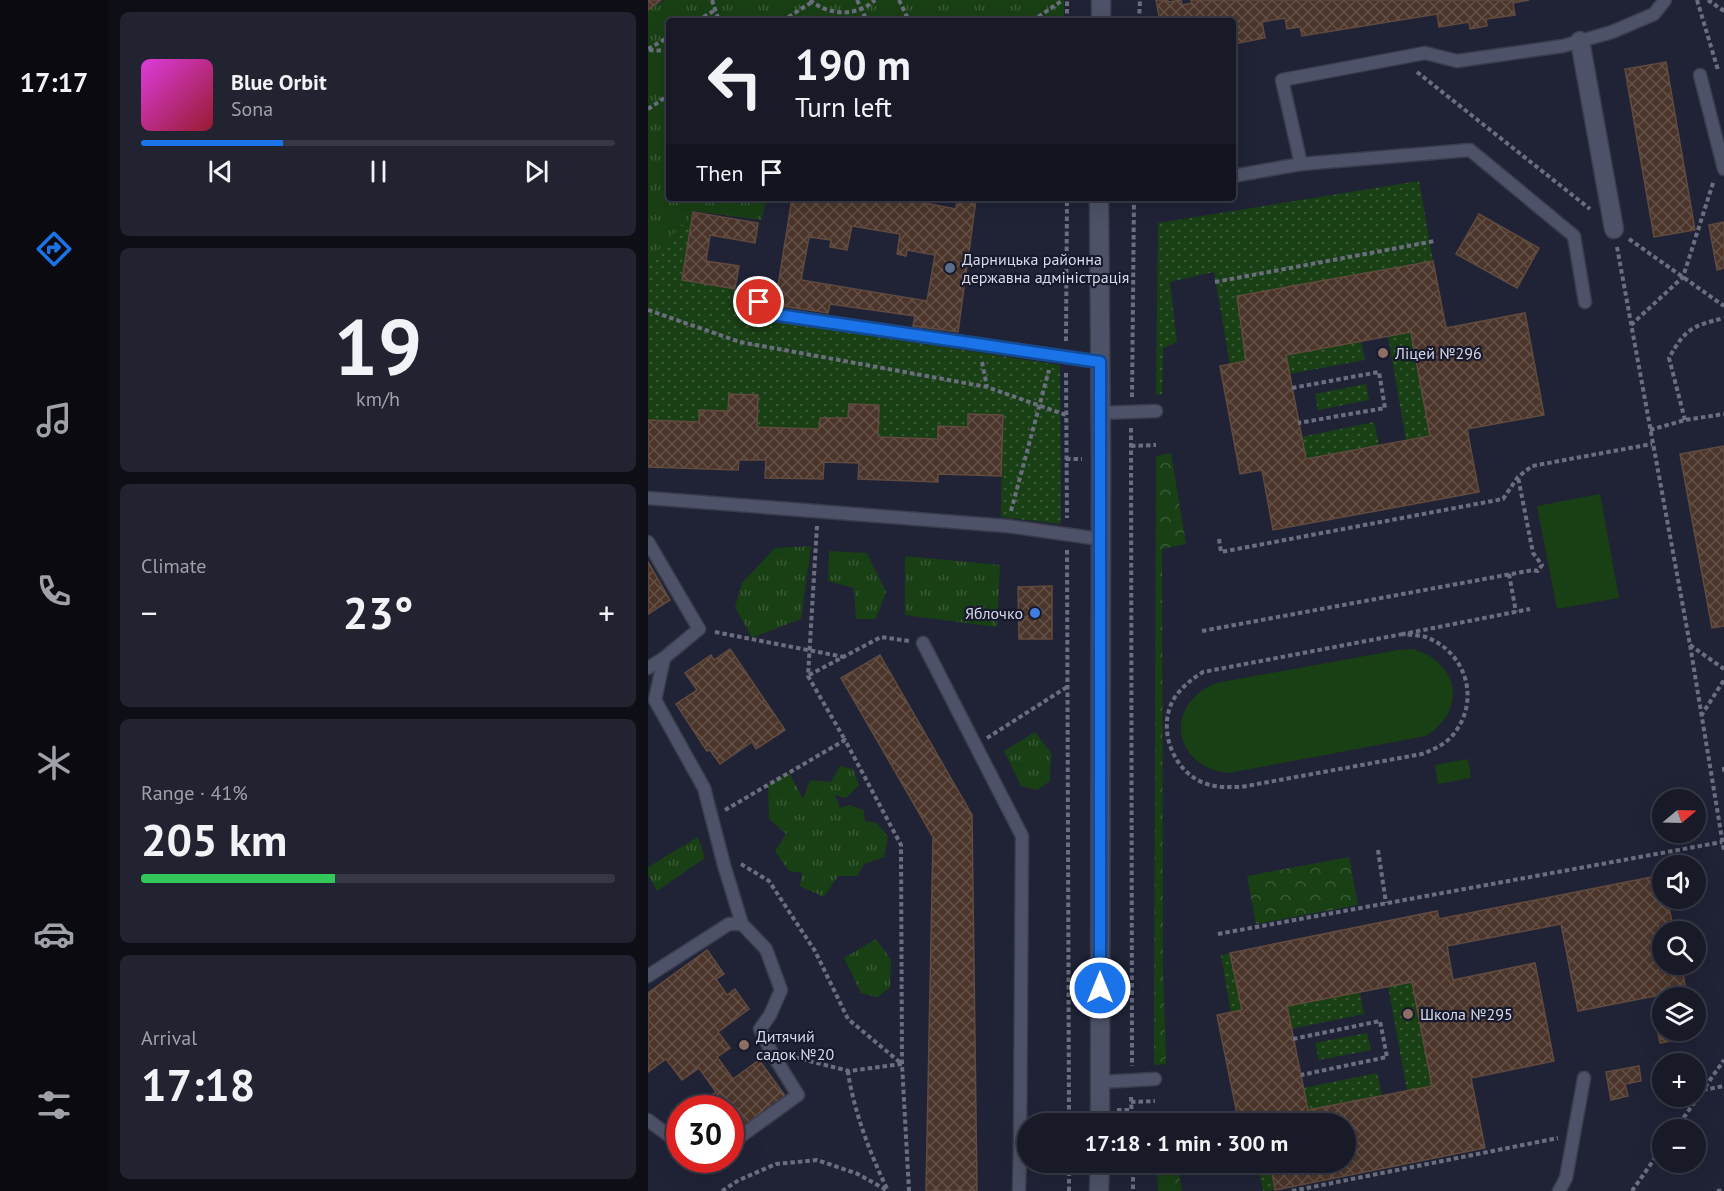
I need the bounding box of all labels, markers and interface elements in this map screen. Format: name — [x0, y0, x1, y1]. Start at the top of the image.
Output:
text: 190 m — [795, 37, 911, 92]
icon: left — [696, 42, 774, 120]
text: 17:17 — [20, 65, 88, 99]
text: Blue Orbit — [231, 68, 327, 96]
text: Turn left — [795, 90, 892, 124]
text: Sona — [231, 96, 273, 122]
icon: previous — [204, 155, 237, 188]
icon: pause — [362, 155, 395, 188]
icon: next — [520, 155, 553, 188]
icon: arrive — [755, 156, 788, 189]
text: Then — [696, 159, 743, 187]
icon: directions — [33, 228, 75, 270]
place label: Дарницька районна державна адміністрація — [962, 249, 1129, 287]
marker: Дарницька районна державна адміністрація — [943, 261, 957, 275]
pin — [733, 276, 784, 327]
icon: arrive — [742, 285, 775, 318]
text: 19 — [334, 296, 422, 397]
place label: Ліцей №296 — [1394, 343, 1482, 363]
marker: Ліцей №296 — [1376, 346, 1390, 360]
text: km/h — [356, 386, 400, 412]
icon: music — [33, 399, 75, 441]
text: Climate — [141, 553, 207, 579]
icon: phone — [33, 570, 75, 612]
text: 23° — [343, 583, 413, 641]
text: − — [141, 591, 158, 634]
text: + — [598, 591, 615, 634]
place label: Яблочко — [965, 603, 1023, 623]
marker: Яблочко — [1028, 606, 1042, 620]
icon: climate — [33, 742, 75, 784]
text: Range · 41% — [141, 780, 248, 806]
north arrow — [1652, 789, 1706, 843]
map controls — [1652, 789, 1706, 1173]
text: 205 km — [141, 810, 287, 868]
button: sound — [1652, 855, 1706, 909]
icon: car — [33, 913, 75, 955]
button: search — [1652, 921, 1706, 975]
position arrow — [1068, 956, 1132, 1020]
button: layers — [1652, 987, 1706, 1041]
place label: Школа №295 — [1420, 1004, 1513, 1024]
marker: Школа №295 — [1401, 1007, 1415, 1021]
text: Arrival — [141, 1025, 197, 1051]
place label: Дитячий садок №20 — [756, 1026, 834, 1064]
marker: Дитячий садок №20 — [737, 1038, 751, 1052]
button: + — [1652, 1053, 1706, 1107]
text: 17:18 — [141, 1055, 255, 1113]
icon: filters — [33, 1084, 75, 1126]
speed limit sign: 30 — [666, 1095, 744, 1173]
button: − — [1652, 1119, 1706, 1173]
text: 17:18 · 1 min · 300 m — [1085, 1129, 1288, 1157]

